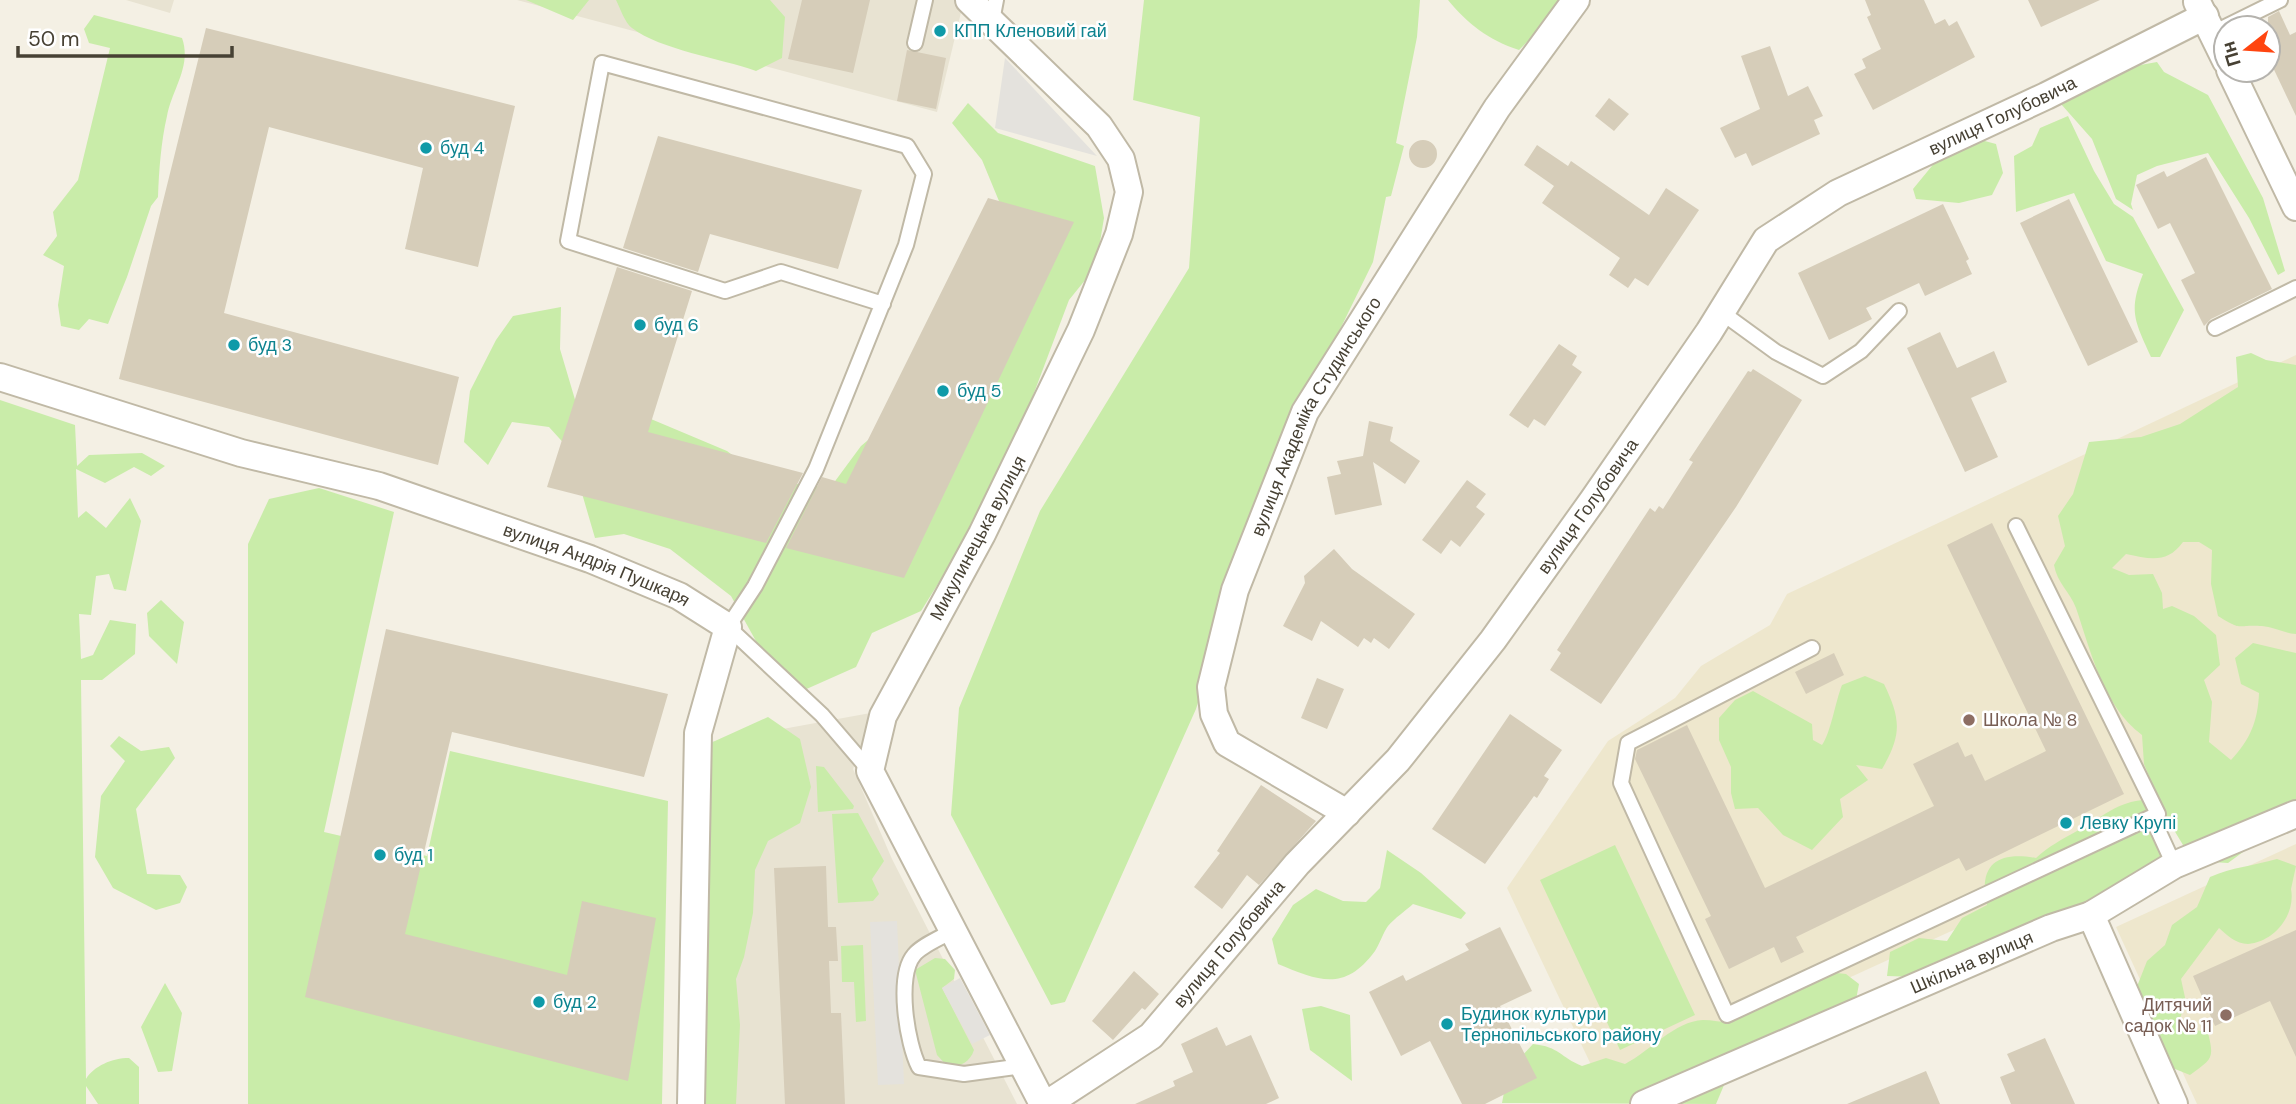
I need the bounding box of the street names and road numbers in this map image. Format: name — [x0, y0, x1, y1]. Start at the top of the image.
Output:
street label: вулиця Голубовича — [1925, 70, 2081, 161]
street label: вулиця Академіка Студинського — [1245, 292, 1387, 540]
street label: вулиця Голубовича — [1532, 433, 1645, 579]
street label: Микулинецька вулиця — [924, 451, 1032, 625]
street label: вулиця Андрія Пушкаря — [500, 518, 695, 612]
street label: вулиця Голубовича — [1168, 874, 1291, 1013]
street label: Шкільна вулиця — [1907, 925, 2037, 999]

